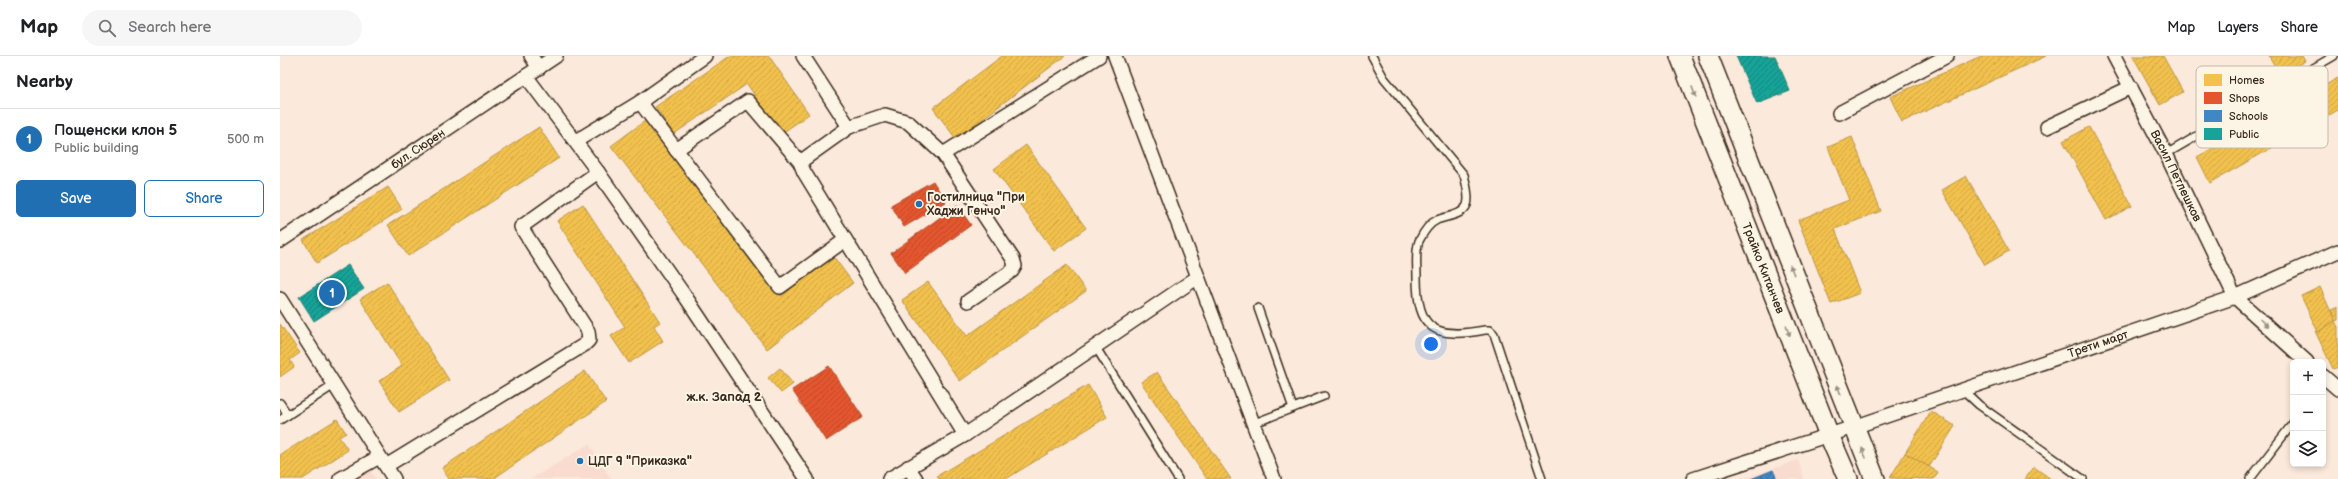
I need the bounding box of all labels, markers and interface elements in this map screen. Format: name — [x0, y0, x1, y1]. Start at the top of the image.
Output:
search box — [82, 10, 362, 46]
text: Map — [20, 16, 58, 39]
icon: search — [96, 17, 118, 39]
text: Search here — [128, 18, 211, 37]
text: Map — [2167, 19, 2195, 36]
text: Layers — [2217, 19, 2259, 36]
text: Share — [2281, 19, 2318, 36]
legend — [2196, 66, 2328, 148]
text: Nearby — [16, 72, 73, 92]
text: Homes — [2229, 74, 2265, 87]
one-way arrow — [1692, 87, 1698, 99]
text: Shops — [2229, 92, 2260, 105]
text: Schools — [2229, 110, 2269, 123]
text: Пощенски клон 5 — [54, 121, 177, 140]
street label: бул. Сюрен — [388, 126, 448, 172]
street label: Васил Петлешков — [2147, 128, 2205, 225]
text: Public — [2229, 128, 2259, 141]
text: 1 — [26, 131, 32, 147]
text: 500 m — [227, 131, 264, 147]
text: Public building — [54, 140, 139, 156]
button: Save — [16, 180, 136, 217]
button: Share — [144, 180, 264, 217]
place label: Гостилница "При Хаджи Генчо" — [926, 190, 1025, 219]
marker: Гостилница "При Хаджи Генчо" — [914, 199, 924, 209]
street label: Трайко Китанчев — [1738, 221, 1788, 317]
one-way arrow — [1788, 263, 1794, 275]
pin: 1 — [319, 278, 345, 308]
one-way arrow — [2259, 318, 2269, 328]
one-way arrow — [1785, 325, 1791, 337]
street label: Трети март — [2066, 327, 2131, 362]
your location — [1421, 334, 1441, 354]
map controls — [2290, 359, 2326, 467]
button: + — [2290, 359, 2326, 395]
one-way arrow — [1836, 384, 1842, 396]
district label: ж.к. Запад 2 — [686, 389, 762, 405]
button: − — [2290, 395, 2326, 431]
button: layers — [2290, 431, 2326, 467]
one-way arrow — [1861, 446, 1867, 458]
place label: ЦДГ 9 "Приказка" — [588, 454, 692, 469]
marker: ЦДГ 9 "Приказка" — [575, 456, 585, 466]

